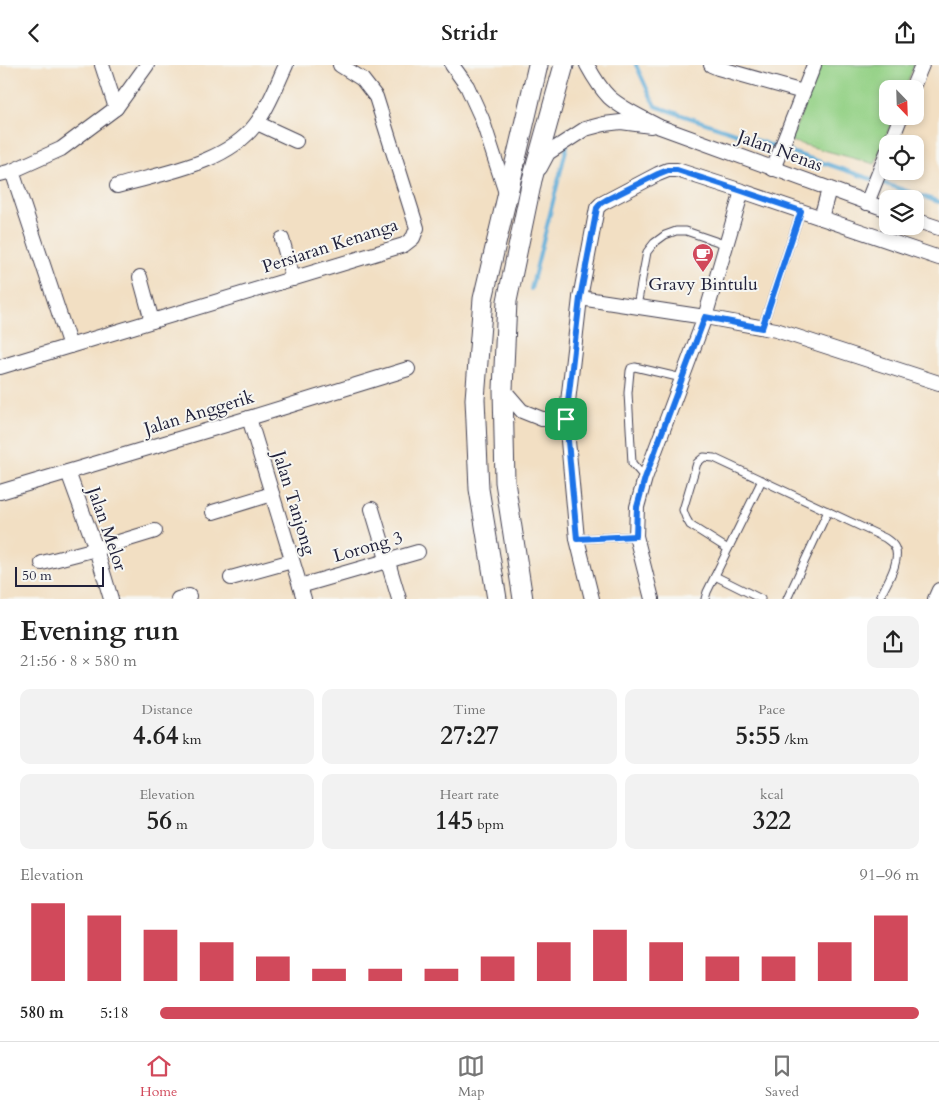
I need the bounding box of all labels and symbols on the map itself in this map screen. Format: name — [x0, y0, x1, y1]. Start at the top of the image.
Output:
north arrow — [879, 80, 924, 125]
street label: Jalan Nenas — [731, 123, 826, 178]
street label: Persiaran Kenanga — [259, 212, 401, 280]
cafe icon: Gravy Bintulu — [691, 242, 715, 273]
place label: Gravy Bintulu — [648, 272, 758, 297]
street label: Jalan Anggerik — [138, 384, 257, 442]
pin — [545, 398, 587, 440]
street label: Jalan Tanjong — [265, 445, 322, 559]
street label: Jalan Melor — [80, 481, 133, 575]
street label: Lorong 3 — [330, 525, 406, 569]
scale bar — [15, 563, 104, 587]

